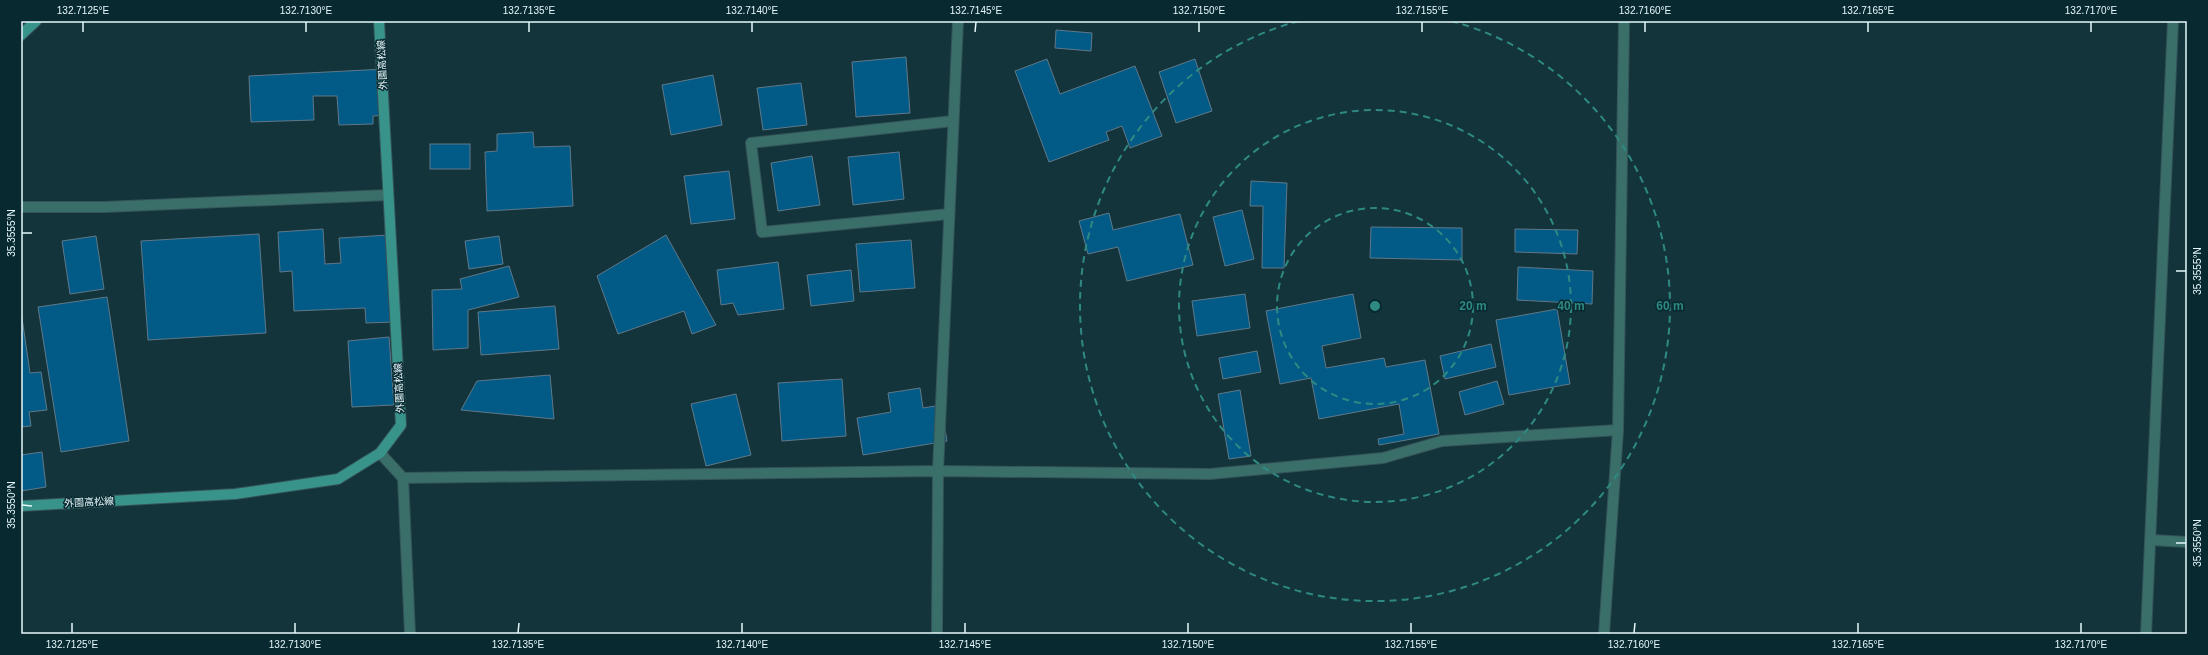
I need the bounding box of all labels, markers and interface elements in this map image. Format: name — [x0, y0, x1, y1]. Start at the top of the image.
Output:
text: 132.7125°E — [57, 5, 110, 16]
text: 132.7130°E — [280, 5, 333, 16]
text: 132.7135°E — [503, 5, 556, 16]
text: 132.7140°E — [726, 5, 779, 16]
text: 132.7145°E — [950, 5, 1003, 16]
text: 132.7150°E — [1173, 5, 1226, 16]
text: 132.7155°E — [1396, 5, 1449, 16]
text: 132.7160°E — [1619, 5, 1672, 16]
text: 132.7165°E — [1842, 5, 1895, 16]
text: 132.7170°E — [2065, 5, 2118, 16]
street label: 外園高松線 — [375, 40, 389, 90]
text: 35.3555°N — [6, 209, 17, 257]
text: 35.3555°N — [2192, 247, 2203, 295]
centre of rings — [1368, 299, 1382, 313]
text: 20 m — [1459, 299, 1487, 313]
text: 40 m — [1557, 299, 1585, 313]
text: 60 m — [1656, 299, 1684, 313]
street label: 外園高松線 — [392, 363, 406, 413]
text: 35.3550°N — [6, 481, 17, 529]
street label: 外園高松線 — [64, 495, 114, 509]
text: 35.3550°N — [2192, 519, 2203, 567]
text: 132.7125°E — [46, 639, 99, 650]
text: 132.7130°E — [269, 639, 322, 650]
text: 132.7135°E — [492, 639, 545, 650]
text: 132.7140°E — [716, 639, 769, 650]
text: 132.7145°E — [939, 639, 992, 650]
text: 132.7150°E — [1162, 639, 1215, 650]
text: 132.7155°E — [1385, 639, 1438, 650]
text: 132.7160°E — [1608, 639, 1661, 650]
text: 132.7165°E — [1832, 639, 1885, 650]
text: 132.7170°E — [2055, 639, 2108, 650]

